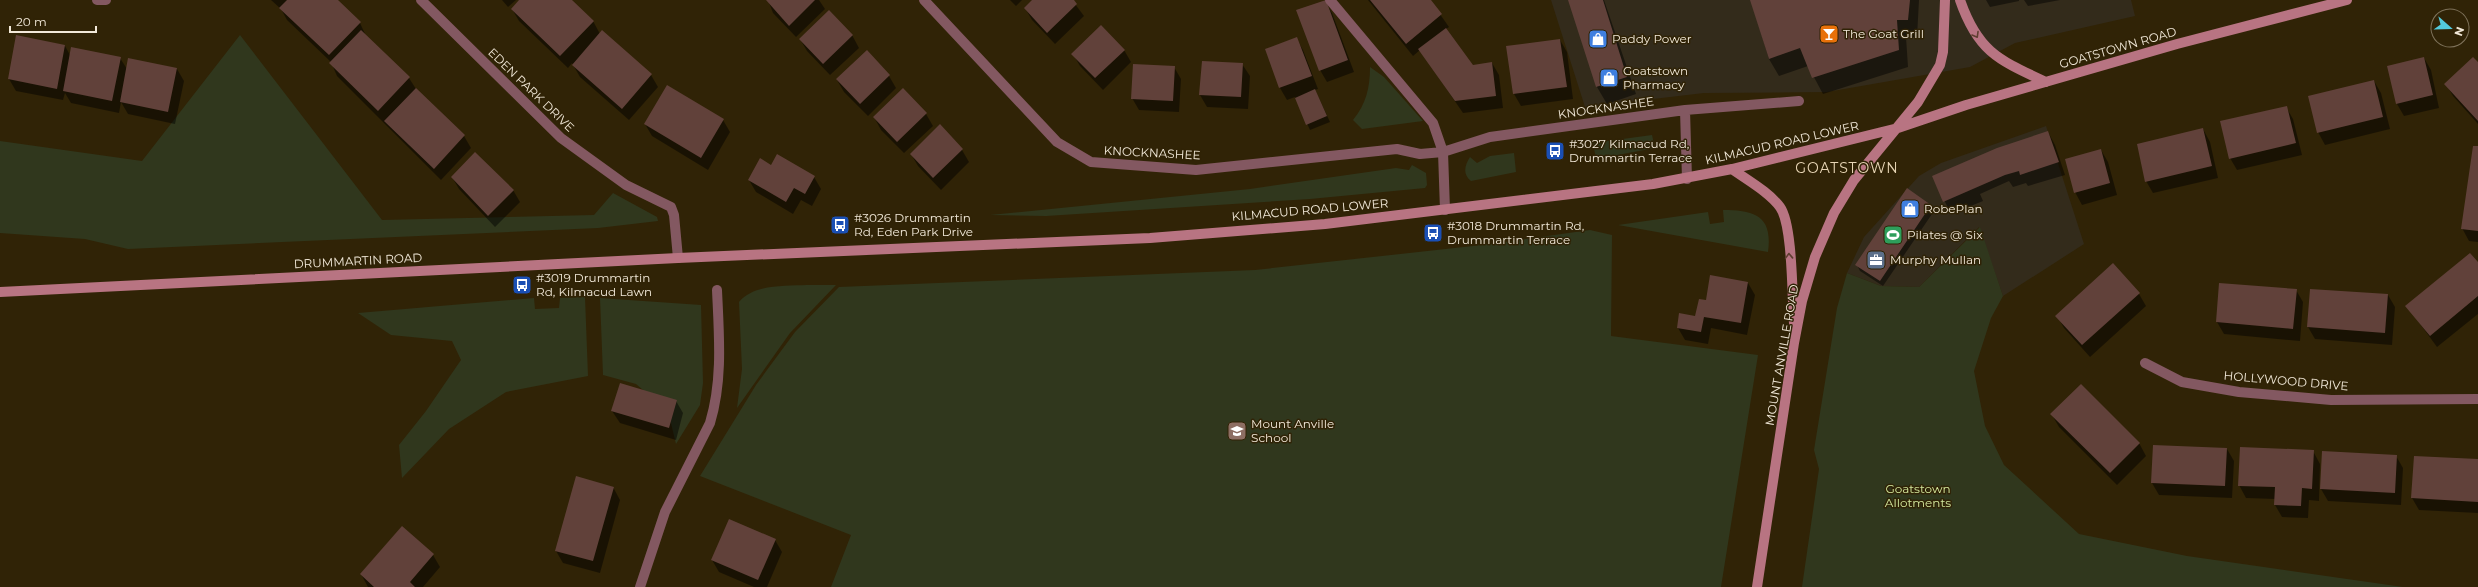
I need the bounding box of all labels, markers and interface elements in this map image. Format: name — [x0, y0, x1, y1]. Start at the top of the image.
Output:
scale bar — [10, 8, 96, 34]
north arrow — [2430, 8, 2470, 48]
text: 20 m — [16, 14, 47, 29]
bar icon: The Goat Grill — [1818, 23, 1840, 45]
street label: GOATSTOWN ROAD — [2058, 24, 2178, 71]
text: N — [2451, 25, 2467, 38]
place label: The Goat Grill — [1843, 26, 1924, 41]
shop icon: Paddy Power — [1587, 28, 1609, 50]
place label: Paddy Power — [1612, 31, 1692, 46]
one-way arrow — [1972, 31, 1979, 39]
street label: EDEN PARK DRIVE — [485, 45, 578, 135]
place label: Goatstown Pharmacy — [1623, 63, 1688, 92]
shop icon: Goatstown Pharmacy — [1598, 67, 1620, 89]
street label: KNOCKNASHEE — [1557, 93, 1655, 122]
street label: KILMACUD ROAD LOWER — [1704, 117, 1860, 167]
place label: #3027 Kilmacud Rd, Drummartin Terrace — [1569, 136, 1692, 165]
bus stop icon: #3027 Kilmacud Rd, Drummartin Terrace — [1544, 140, 1566, 162]
street label: KNOCKNASHEE — [1103, 142, 1201, 163]
district label: GOATSTOWN — [1795, 159, 1899, 177]
street label: KILMACUD ROAD LOWER — [1231, 195, 1389, 224]
shop icon: RobePlan — [1899, 198, 1921, 220]
place label: RobePlan — [1924, 201, 1983, 216]
place label: #3026 Drummartin Rd, Eden Park Drive — [854, 210, 973, 239]
bus stop icon: #3026 Drummartin Rd, Eden Park Drive — [829, 214, 851, 236]
place label: #3018 Drummartin Rd, Drummartin Terrace — [1447, 218, 1584, 247]
bus stop icon: #3018 Drummartin Rd, Drummartin Terrace — [1422, 222, 1444, 244]
sports icon: Pilates @ Six — [1882, 224, 1904, 246]
place label: Pilates @ Six — [1907, 227, 1983, 242]
office icon: Murphy Mullan — [1865, 249, 1887, 271]
street label: DRUMMARTIN ROAD — [293, 250, 423, 271]
place label: Murphy Mullan — [1890, 252, 1981, 267]
one-way arrow — [1785, 253, 1794, 259]
place label: #3019 Drummartin Rd, Kilmacud Lawn — [536, 270, 652, 299]
bus stop icon: #3019 Drummartin Rd, Kilmacud Lawn — [511, 274, 533, 296]
street label: MOUNT ANVILLE ROAD — [1762, 283, 1801, 427]
street label: HOLLYWOOD DRIVE — [2223, 368, 2349, 393]
place label: Mount Anville School — [1251, 416, 1334, 445]
school or university icon: Mount Anville School — [1226, 420, 1248, 442]
park label: Goatstown Allotments — [1885, 481, 1951, 510]

